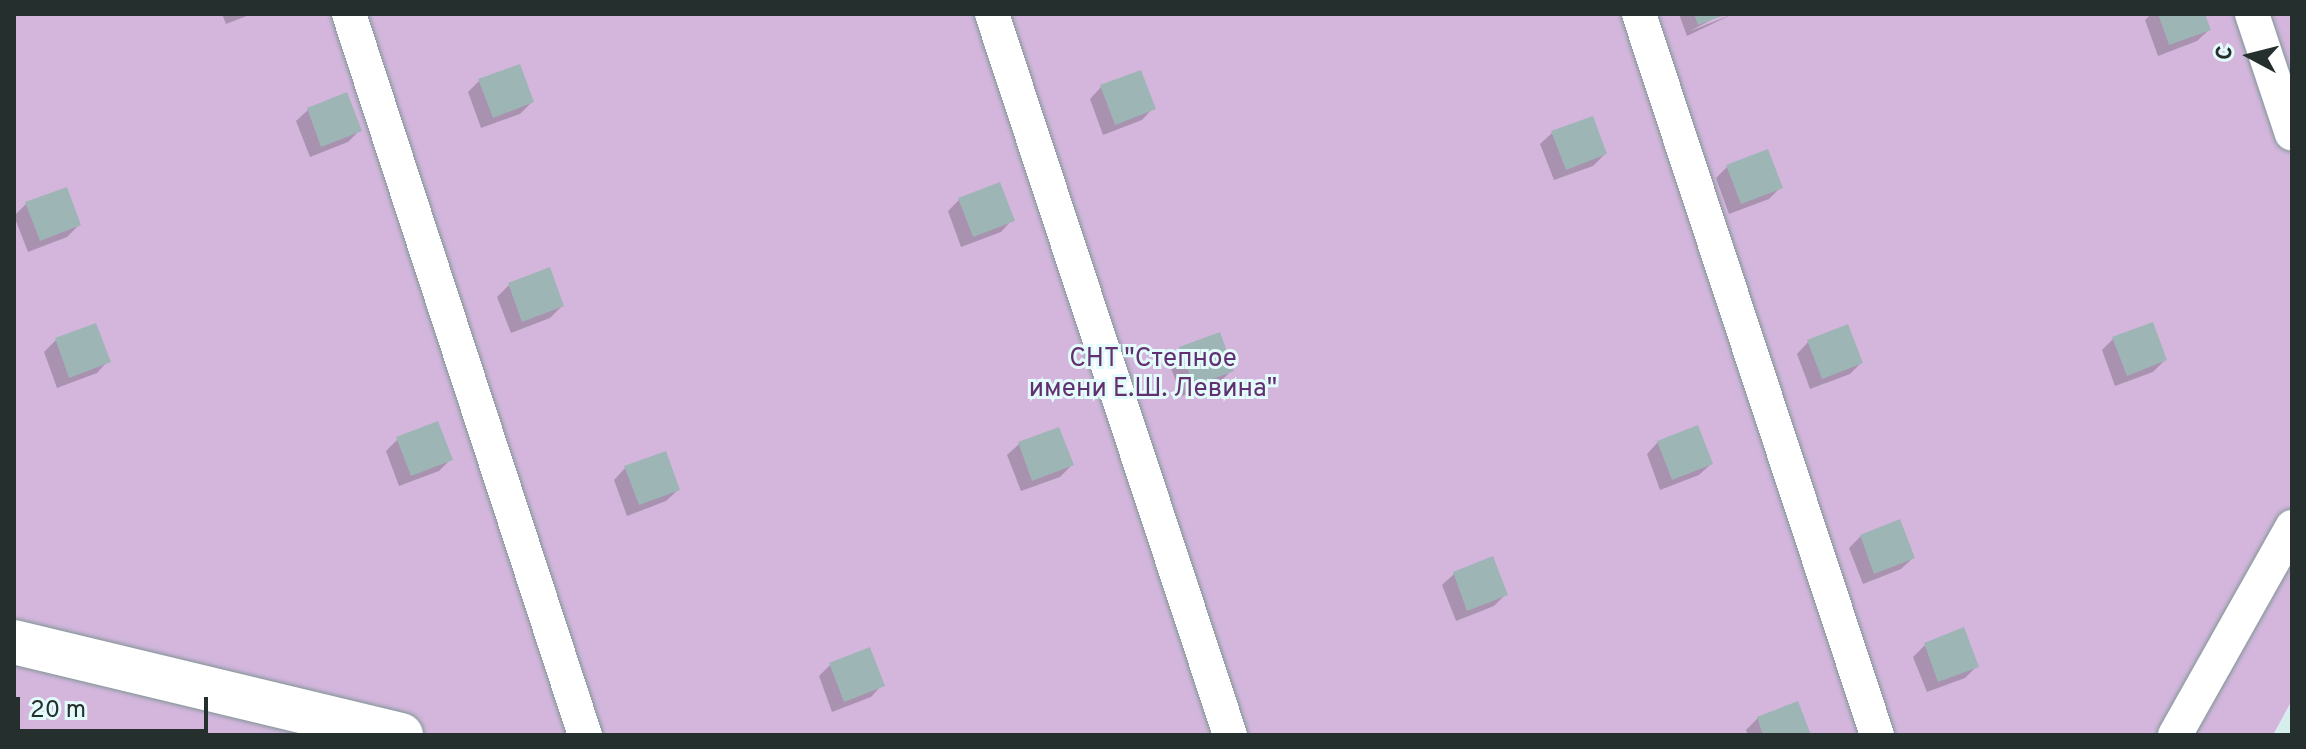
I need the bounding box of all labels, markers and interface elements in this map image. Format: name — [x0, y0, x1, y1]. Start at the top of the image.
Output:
north arrow — [2210, 16, 2290, 96]
text: С — [2211, 44, 2240, 62]
park label: СНТ "Степное имени Е.Ш. Левина" — [1029, 344, 1277, 406]
scale bar — [20, 681, 212, 731]
text: 20 m — [30, 696, 86, 726]

